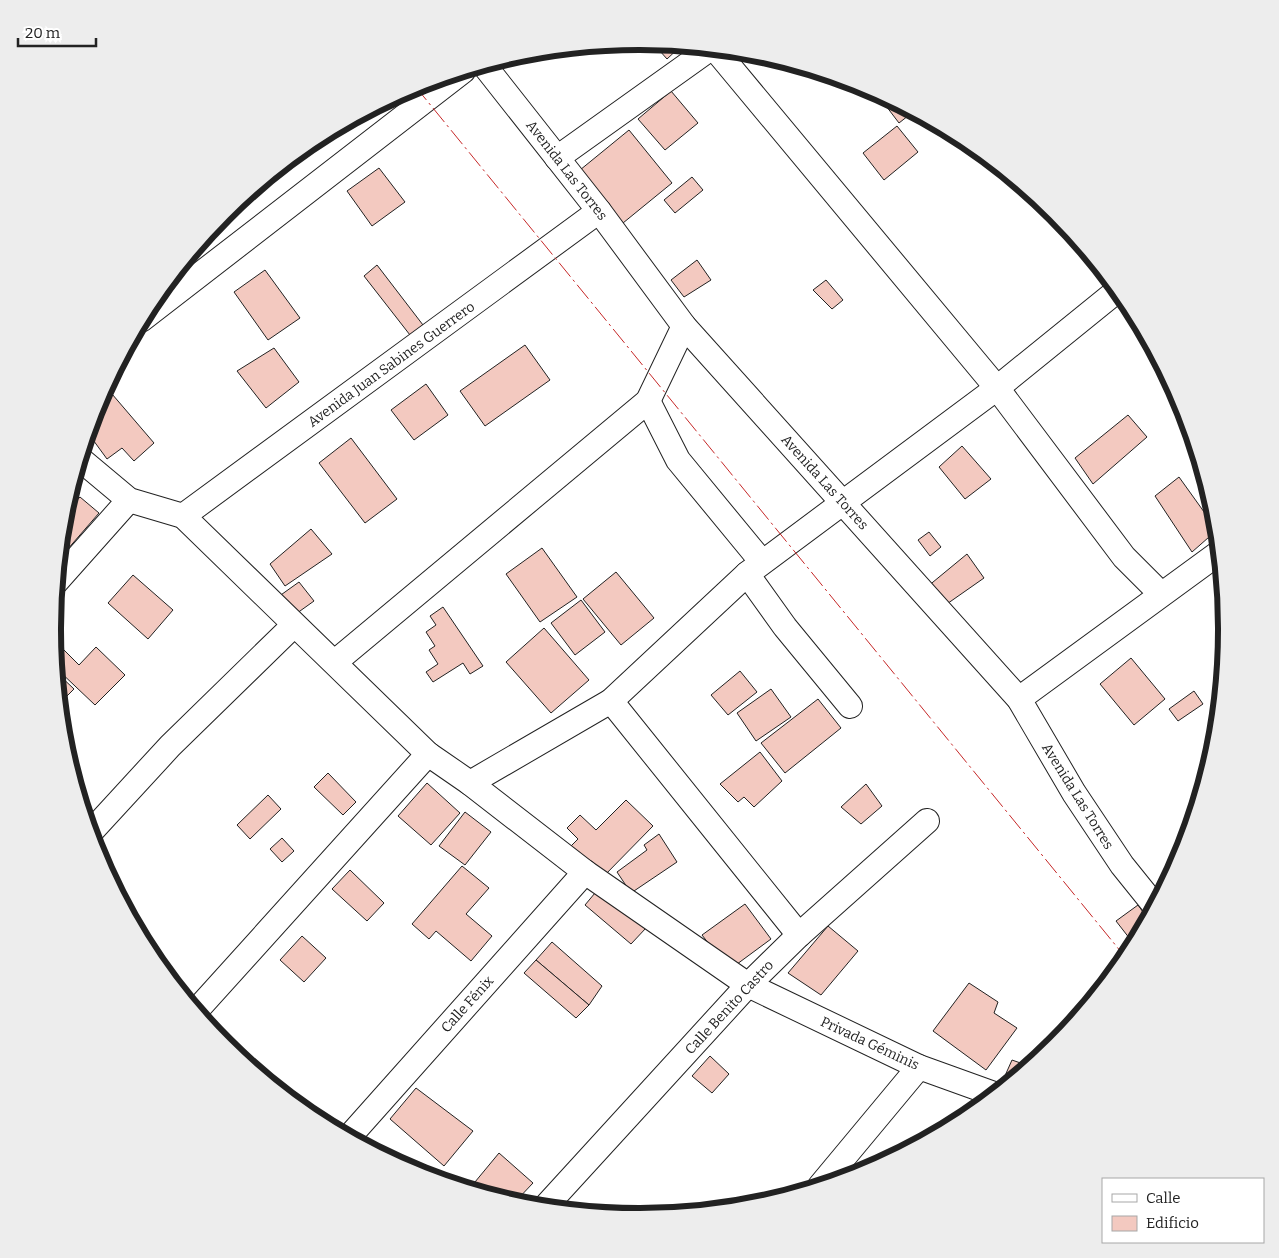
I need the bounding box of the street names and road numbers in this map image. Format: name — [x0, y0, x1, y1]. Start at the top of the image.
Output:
street label: Avenida Las Torres — [522, 117, 611, 224]
street label: Avenida Juan Sabines Guerrero — [305, 298, 478, 431]
street label: Avenida Las Torres — [777, 431, 872, 533]
street label: Avenida Las Torres — [1038, 740, 1117, 853]
street label: Calle Benito Castro — [681, 957, 777, 1058]
street label: Calle Fénix — [438, 972, 497, 1036]
street label: Privada Géminis — [818, 1013, 922, 1074]

